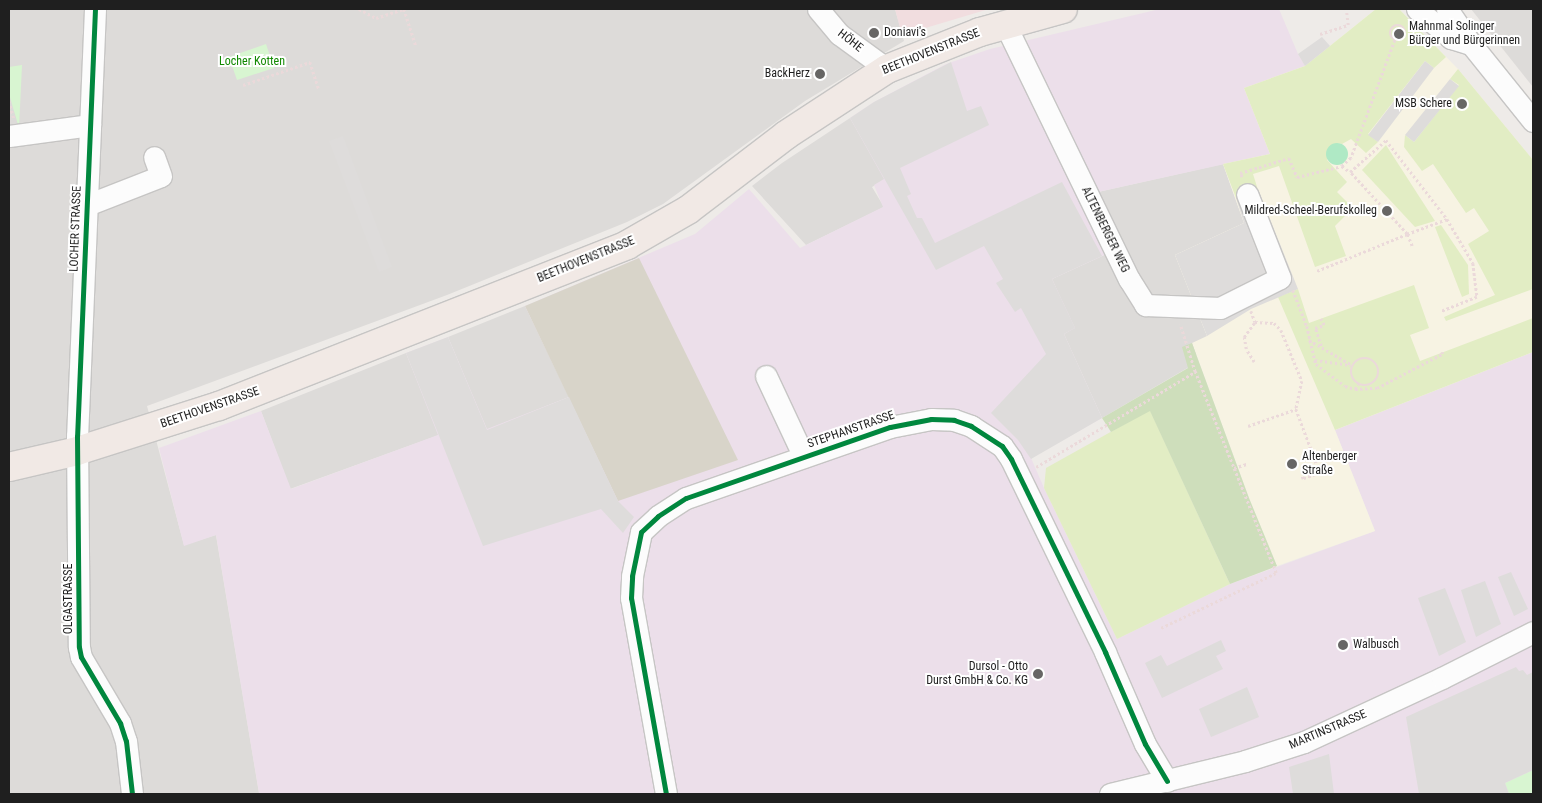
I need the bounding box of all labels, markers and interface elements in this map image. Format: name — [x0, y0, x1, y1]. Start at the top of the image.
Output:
place label: Mahnmal Solinger Bürger und Bürgerinnen — [1409, 20, 1520, 48]
street label: BEETHOVENSTRASSE — [880, 26, 982, 78]
place label: Doniavi's — [884, 26, 926, 40]
street label: HÖHE — [835, 27, 865, 55]
marker: Doniavi's — [868, 27, 880, 39]
marker: Mahnmal Solinger Bürger und Bürgerinnen — [1393, 28, 1405, 40]
park label: Locher Kotten — [219, 55, 285, 69]
place label: BackHerz — [765, 67, 810, 81]
marker: BackHerz — [814, 68, 826, 80]
place label: MSB Schere — [1395, 97, 1452, 111]
marker: MSB Schere — [1456, 98, 1468, 110]
street label: ALTENBERGER WEG — [1078, 185, 1132, 275]
street label: LOCHER STRASSE — [67, 186, 85, 272]
place label: Mildred-Scheel-Berufskolleg — [1244, 204, 1377, 218]
marker: Mildred-Scheel-Berufskolleg — [1381, 205, 1393, 217]
street label: BEETHOVENSTRASSE — [535, 234, 637, 286]
street label: BEETHOVENSTRASSE — [159, 384, 261, 432]
street label: STEPHANSTRASSE — [806, 408, 896, 452]
place label: Altenberger Straße — [1302, 450, 1357, 478]
marker: Altenberger Straße — [1286, 458, 1298, 470]
street label: OLGASTRASSE — [62, 564, 76, 634]
place label: Walbusch — [1353, 638, 1399, 652]
marker: Walbusch — [1337, 639, 1349, 651]
place label: Dursol - Otto Durst GmbH & Co. KG — [926, 660, 1028, 688]
marker: Dursol - Otto Durst GmbH & Co. KG — [1032, 668, 1044, 680]
street label: MARTINSTRASSE — [1287, 707, 1369, 753]

